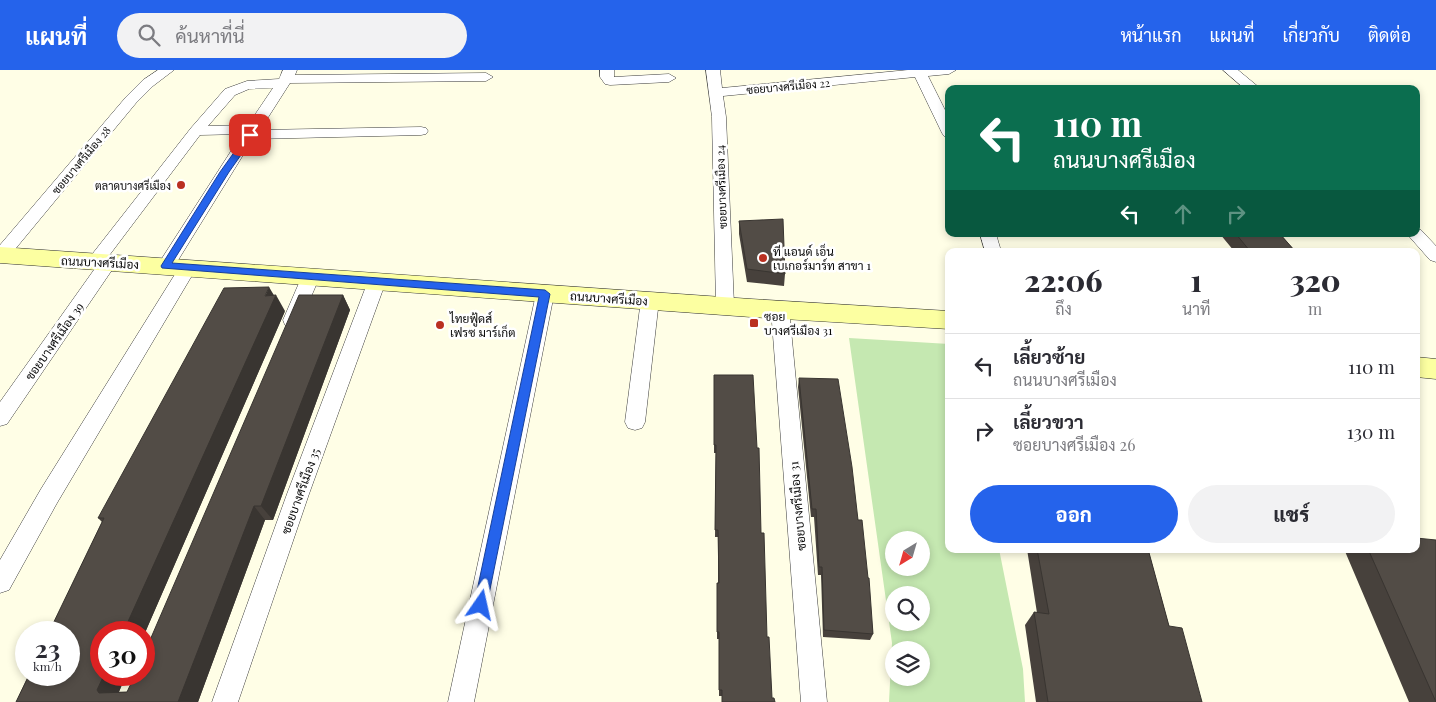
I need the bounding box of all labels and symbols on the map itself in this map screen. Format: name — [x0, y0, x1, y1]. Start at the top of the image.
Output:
street label: ซอยบางศรีเมือง 22 — [746, 75, 830, 97]
pin — [229, 114, 271, 156]
street label: ซอยบางศรีเมือง 28 — [48, 123, 114, 197]
street label: ซอยบางศรีเมือง 24 — [712, 144, 730, 229]
place label: ตลาดบางศรีเมือง — [95, 178, 171, 193]
marker: ตลาดบางศรีเมือง — [175, 179, 187, 191]
place label: ที แอนด์ เอ็น เบเกอร์มาร์ท สาขา 1 — [773, 243, 872, 273]
street label: ถนนบางศรีเมือง — [61, 252, 139, 272]
marker: ที แอนด์ เอ็น เบเกอร์มาร์ท สาขา 1 — [757, 252, 769, 264]
street label: ถนนบางศรีเมือง — [570, 287, 648, 309]
street label: ซอยบางศรีเมือง 39 — [21, 299, 87, 383]
place label: ซอย บางศรีเมือง 31 — [764, 308, 833, 338]
place label: ไทยฟู้ดส์ เฟรซ มาร์เก็ต — [449, 310, 515, 340]
marker: ซอย บางศรีเมือง 31 — [748, 317, 760, 329]
marker: ไทยฟู้ดส์ เฟรซ มาร์เก็ต — [434, 319, 446, 331]
street label: ซอยบางศรีเมือง 35 — [277, 446, 323, 536]
street label: ซอยบางศรีเมือง 31 — [785, 460, 809, 551]
north arrow — [885, 531, 930, 576]
position arrow — [454, 578, 506, 630]
speed limit sign: 30 — [90, 621, 155, 686]

